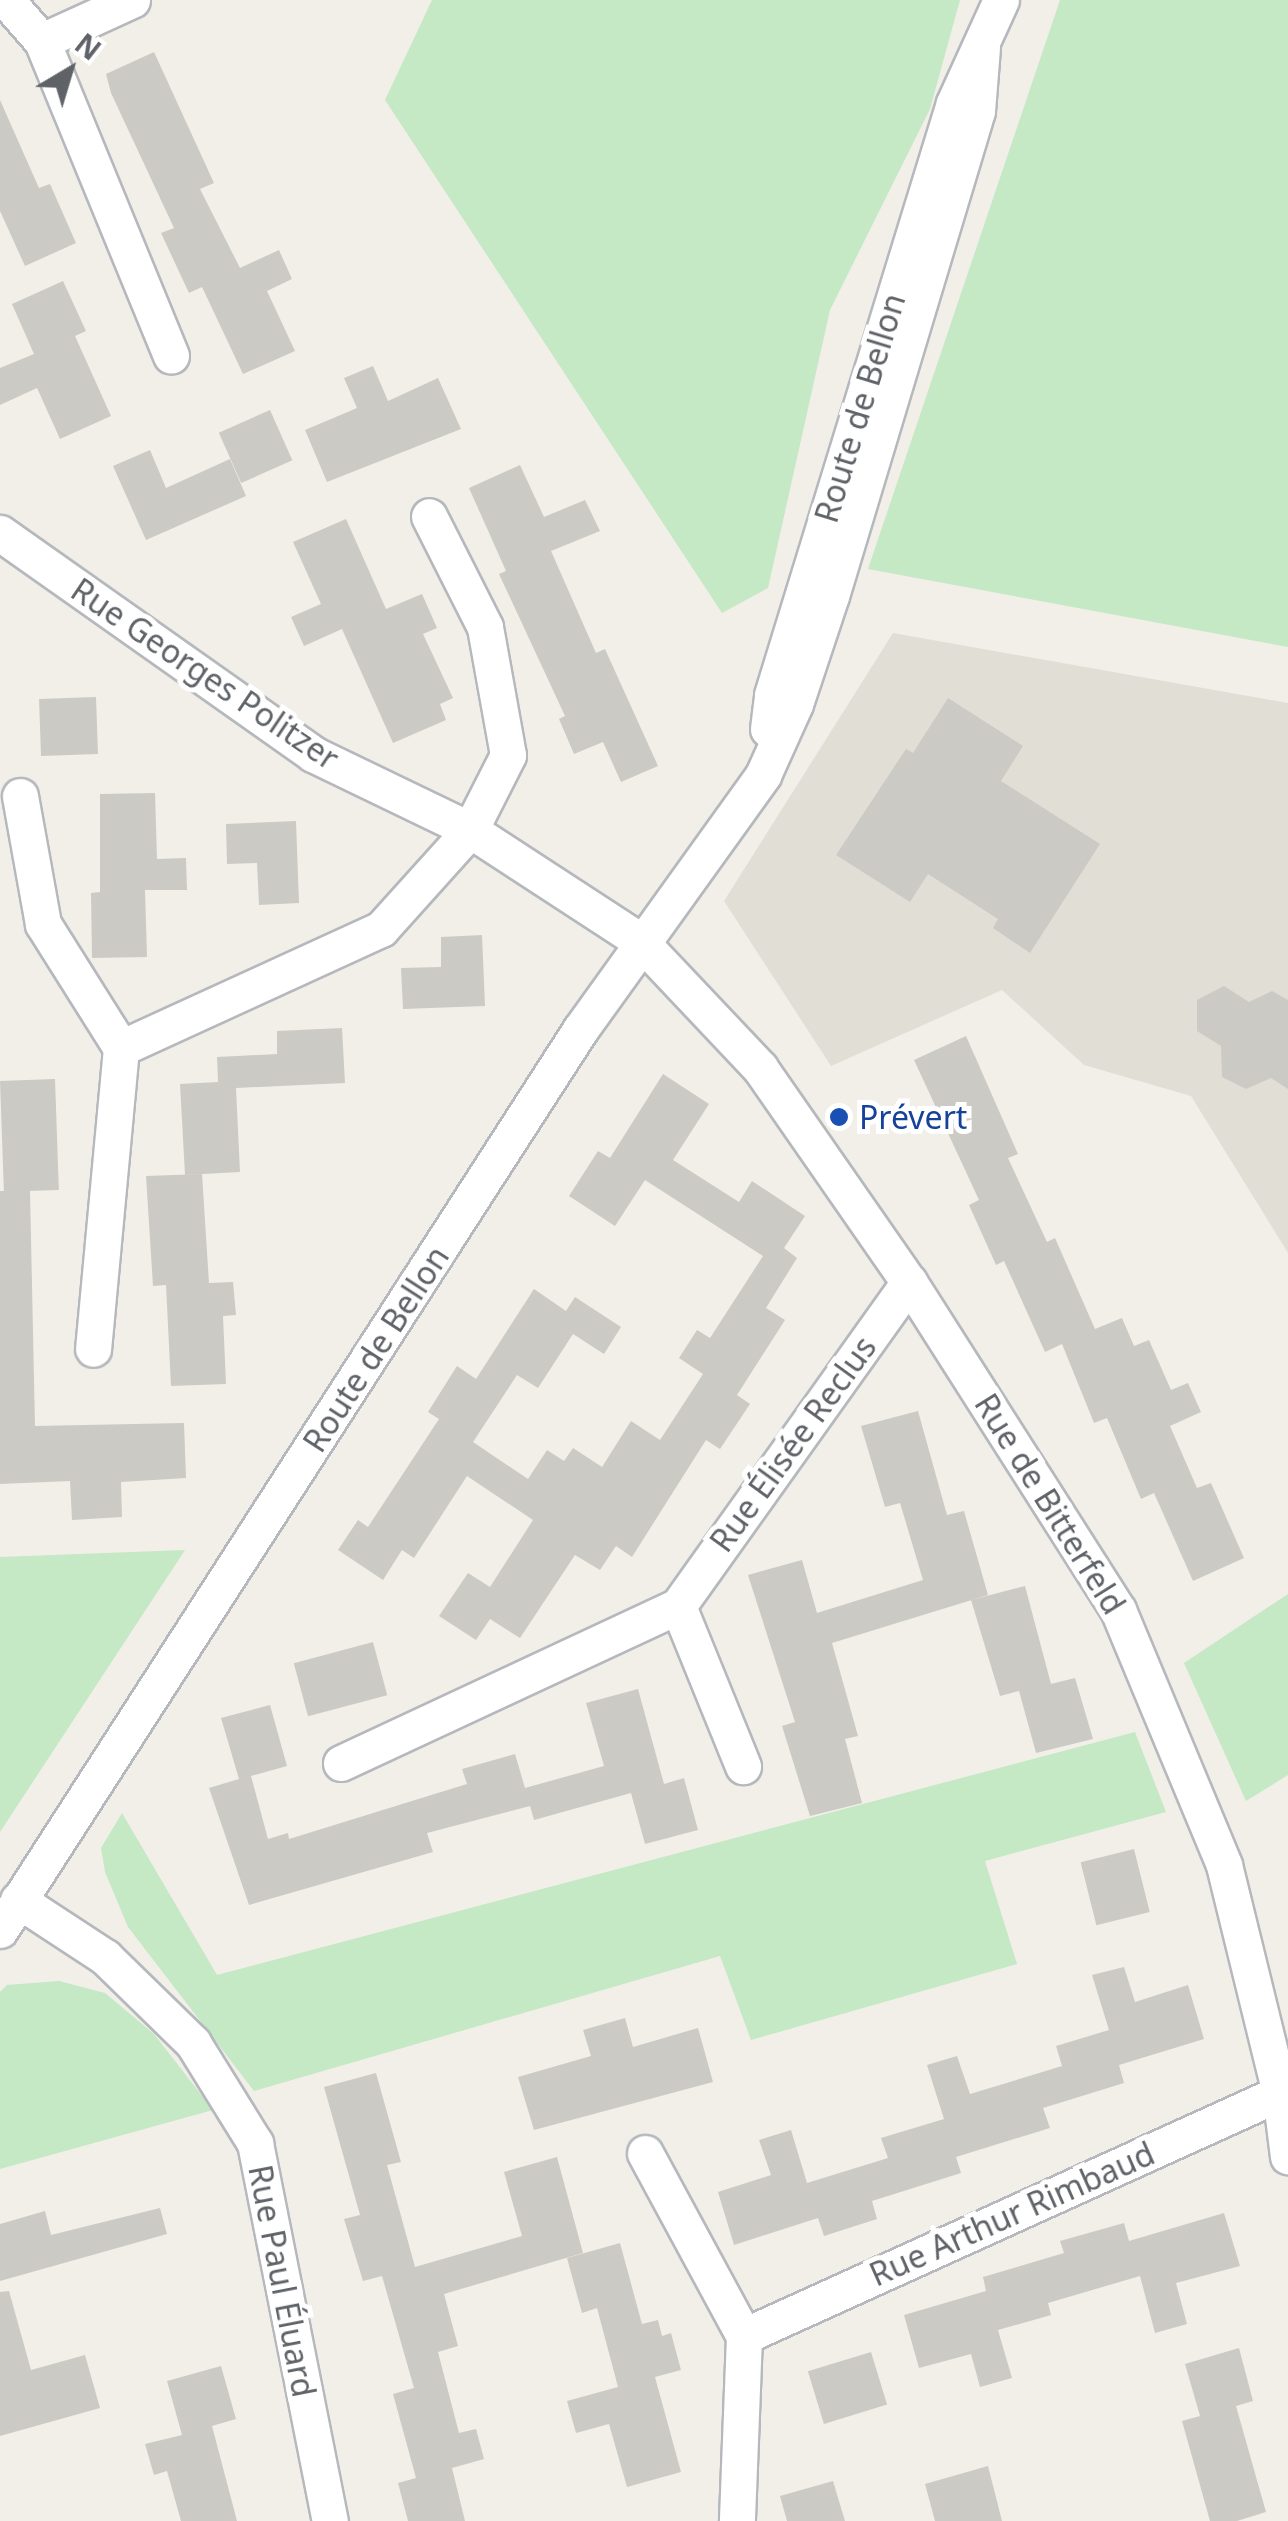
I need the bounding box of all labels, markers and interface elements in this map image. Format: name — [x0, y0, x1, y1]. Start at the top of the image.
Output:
north arrow — [20, 20, 120, 120]
text: N — [68, 24, 109, 68]
street label: Route de Bellon — [807, 289, 913, 527]
street label: Rue Georges Politzer — [64, 570, 346, 778]
place label: Prévert — [859, 1098, 967, 1136]
marker: Prévert — [828, 1106, 850, 1128]
street label: Route de Bellon — [295, 1239, 457, 1459]
street label: Rue Élisée Reclus — [702, 1329, 884, 1559]
street label: Rue de Bitterfeld — [967, 1387, 1133, 1621]
street label: Rue Arthur Rimbaud — [864, 2134, 1160, 2294]
street label: Rue Paul Éluard — [241, 2162, 323, 2400]

